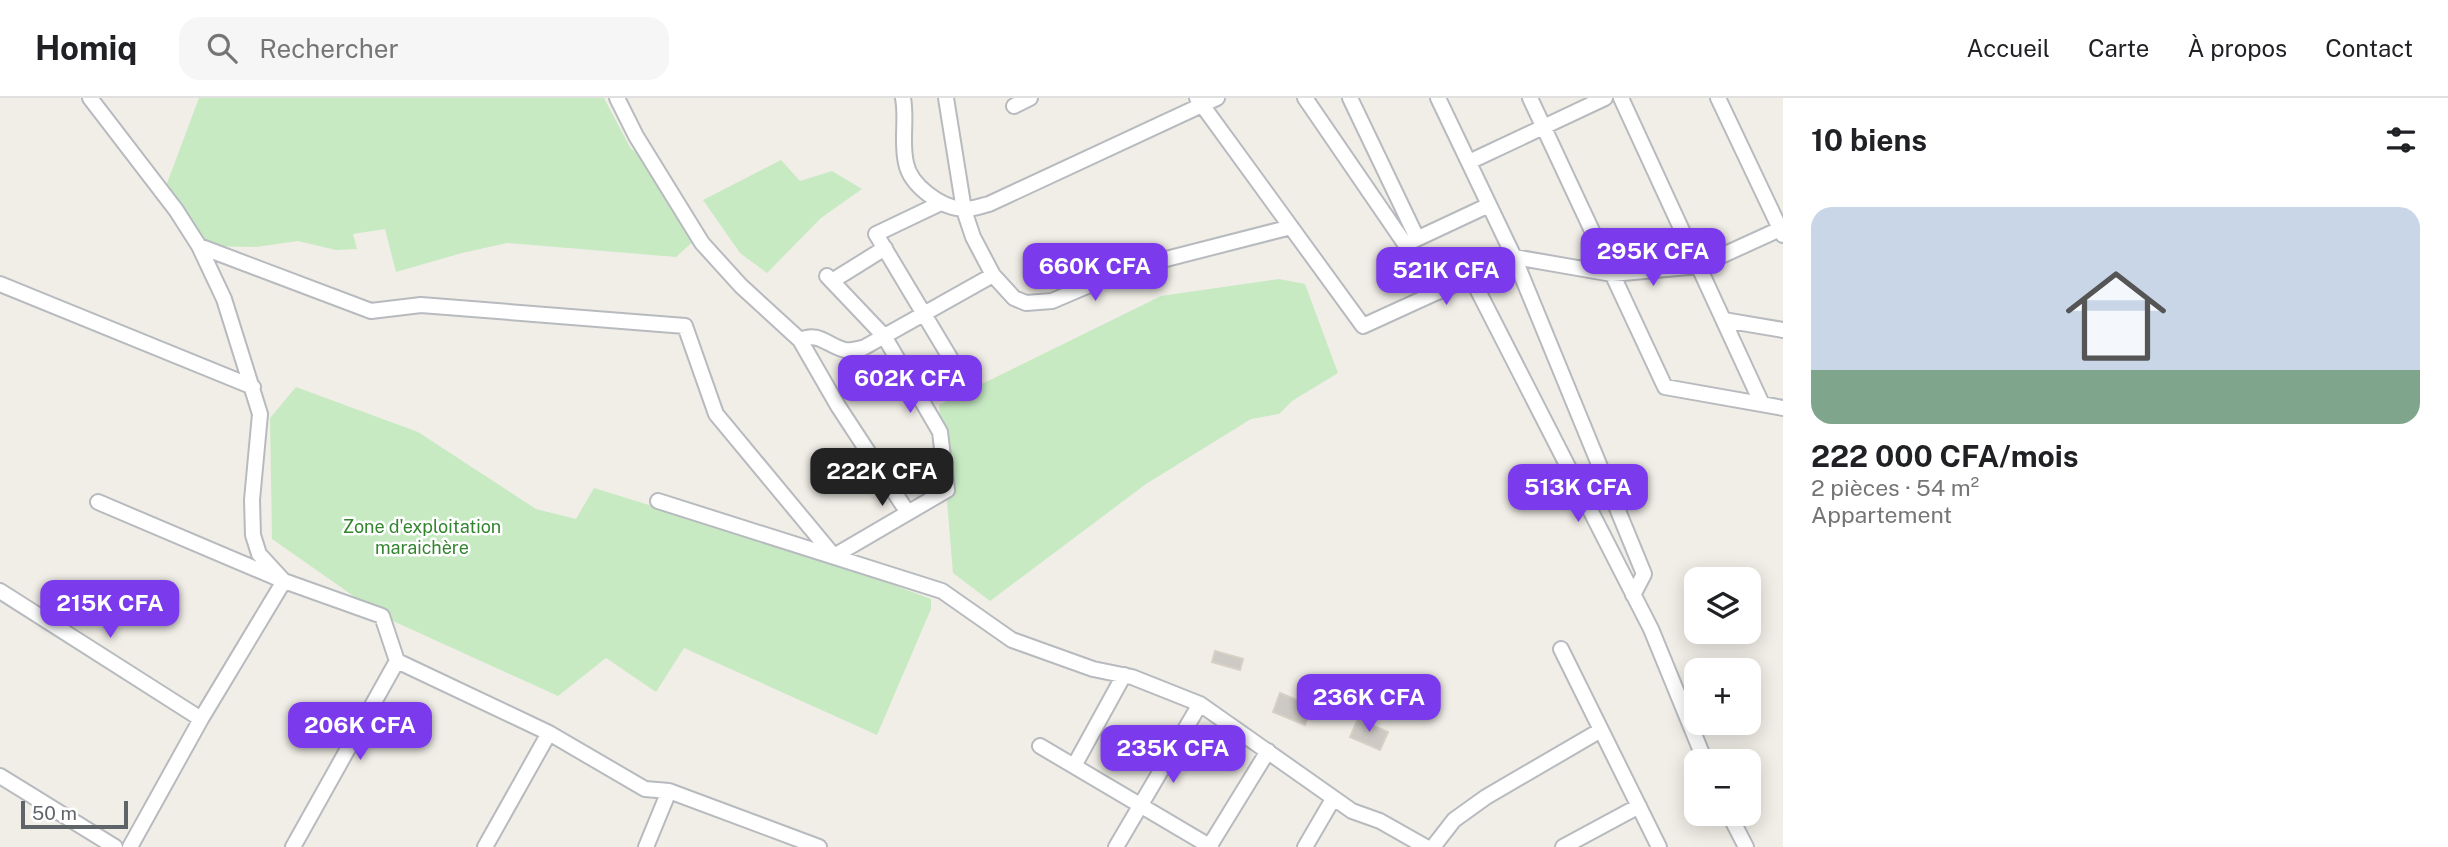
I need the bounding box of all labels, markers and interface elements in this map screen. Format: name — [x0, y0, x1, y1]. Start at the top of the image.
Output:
search box — [179, 17, 669, 80]
text: Homiq — [35, 29, 137, 67]
icon: search — [203, 29, 241, 67]
text: Rechercher — [259, 33, 399, 64]
text: Accueil — [1967, 34, 2050, 62]
text: Carte — [2088, 34, 2149, 62]
text: À propos — [2187, 34, 2287, 62]
text: Contact — [2325, 34, 2413, 62]
icon: filters — [2382, 121, 2420, 159]
text: 10 biens — [1811, 122, 1927, 158]
pin: 295K CFA — [1581, 228, 1725, 288]
text: 295K CFA — [1597, 237, 1709, 264]
pin: 660K CFA — [1023, 244, 1167, 303]
pin: 521K CFA — [1374, 248, 1518, 307]
text: 660K CFA — [1039, 252, 1151, 279]
icon: home — [2053, 253, 2179, 379]
text: 521K CFA — [1392, 256, 1500, 283]
pin: 602K CFA — [838, 356, 982, 415]
text: 602K CFA — [854, 364, 966, 391]
text: 222 000 CFA/mois — [1811, 438, 2079, 474]
pin: 222K CFA — [810, 448, 954, 508]
text: 222K CFA — [826, 457, 938, 484]
pin: 513K CFA — [1506, 464, 1650, 524]
text: 513K CFA — [1524, 473, 1632, 500]
text: 2 pièces · 54 m² — [1811, 474, 1979, 501]
text: Appartement — [1811, 501, 1952, 528]
park label: Zone d'exploitation maraichère — [343, 516, 501, 558]
map controls — [1684, 567, 1761, 826]
button: layers — [1684, 567, 1761, 644]
pin: 215K CFA — [38, 580, 182, 640]
text: 215K CFA — [56, 589, 164, 616]
button: + — [1684, 658, 1761, 735]
pin: 236K CFA — [1297, 674, 1441, 734]
text: 236K CFA — [1313, 683, 1425, 710]
pin: 206K CFA — [288, 702, 432, 762]
text: 206K CFA — [304, 711, 416, 738]
pin: 235K CFA — [1101, 726, 1245, 785]
text: 235K CFA — [1117, 734, 1229, 761]
button: − — [1684, 749, 1761, 826]
scale bar — [21, 798, 128, 830]
text: 50 m — [32, 802, 77, 824]

